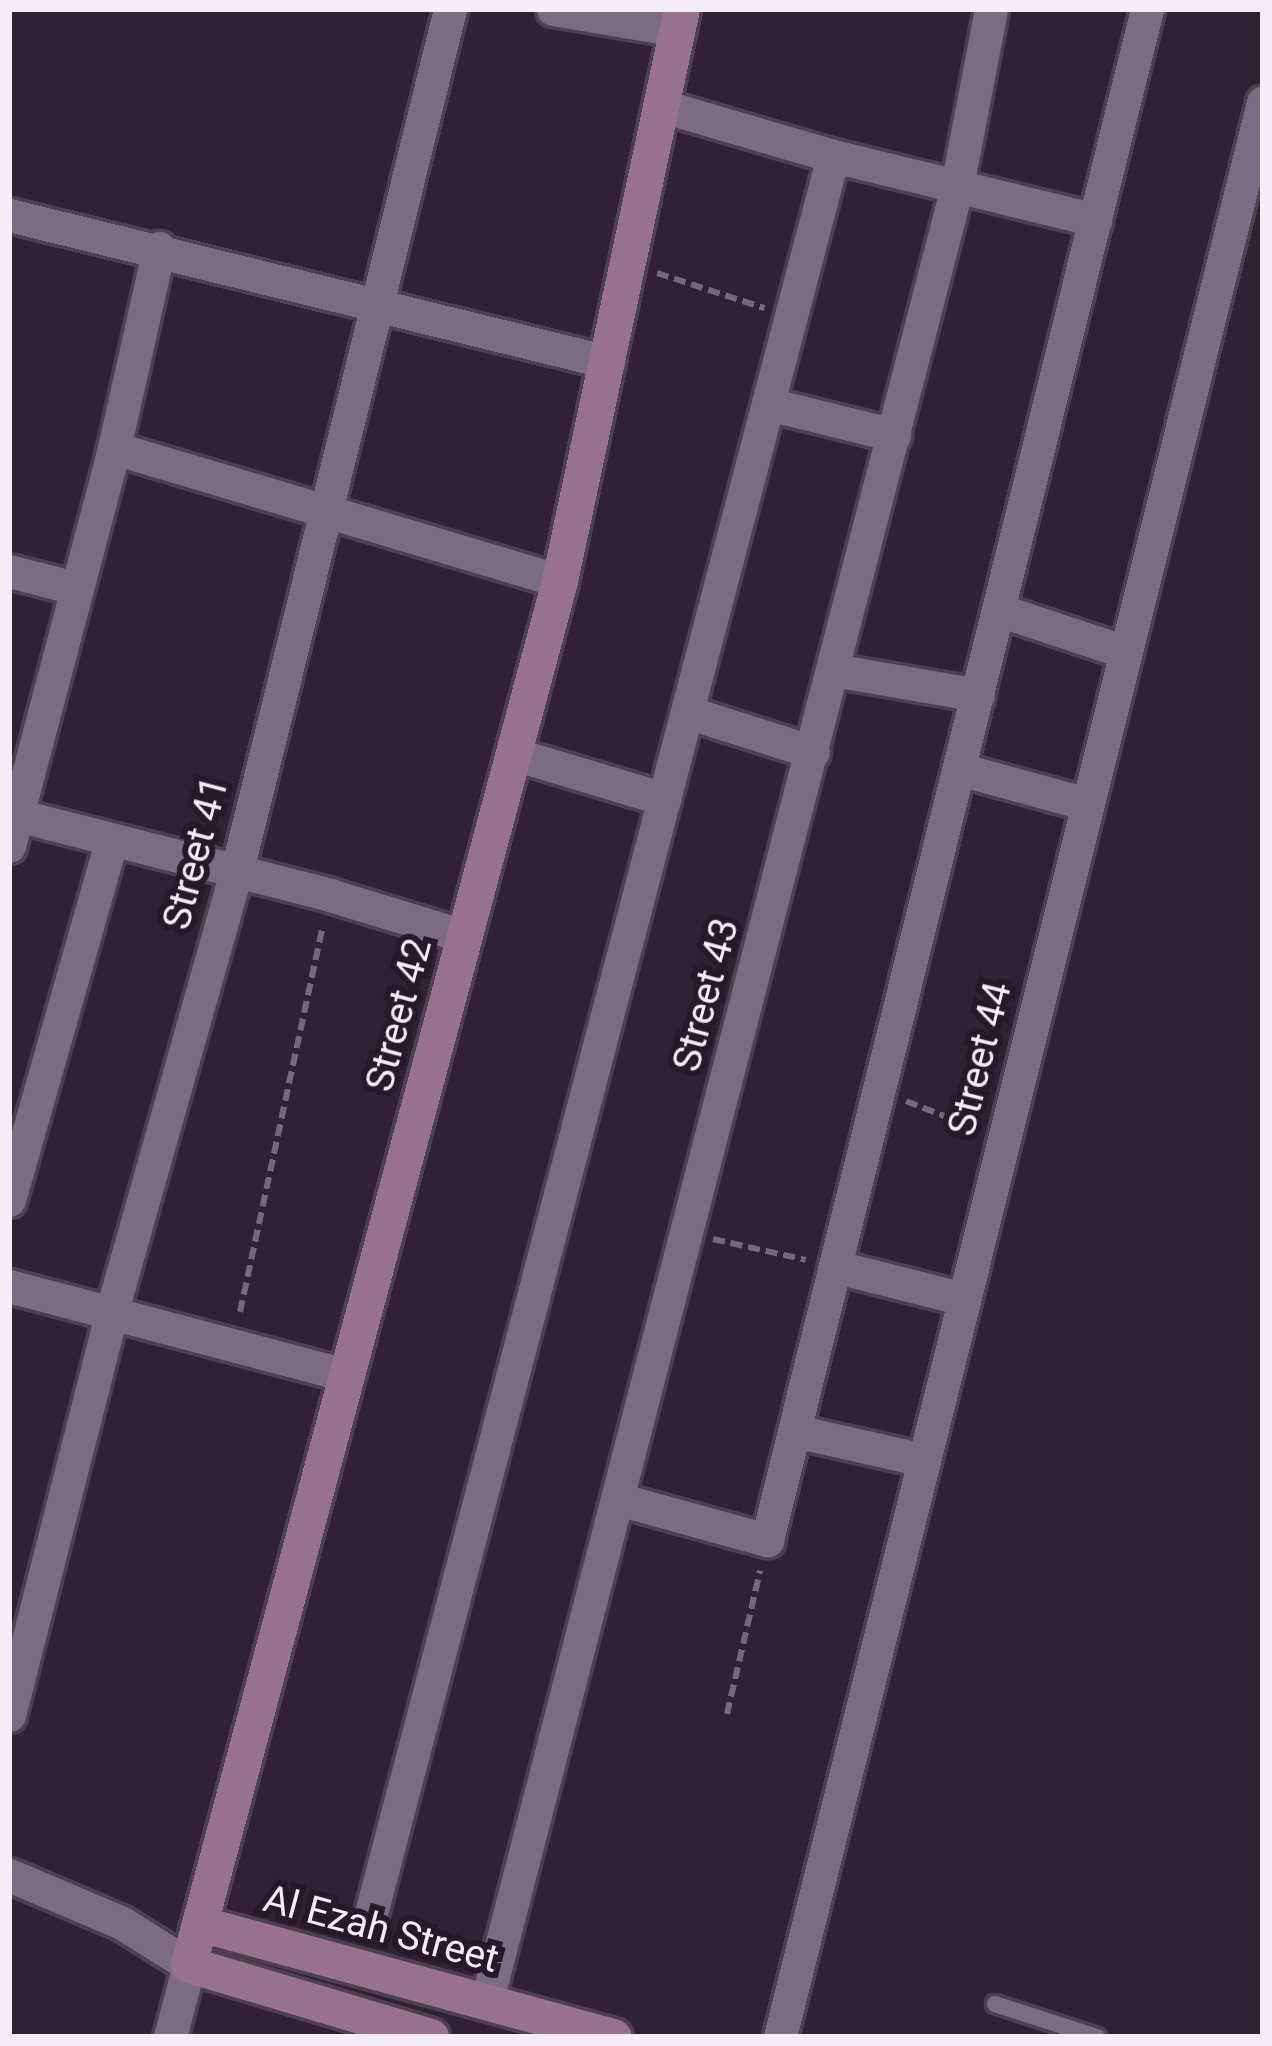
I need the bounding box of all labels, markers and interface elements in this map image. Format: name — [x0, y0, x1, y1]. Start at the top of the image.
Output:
street label: Street 41 — [153, 771, 239, 935]
street label: Street 43 — [663, 913, 749, 1077]
street label: Street 42 — [356, 933, 442, 1097]
street label: Street 44 — [938, 977, 1022, 1141]
street label: Al Ezah Street — [258, 1875, 504, 1983]

